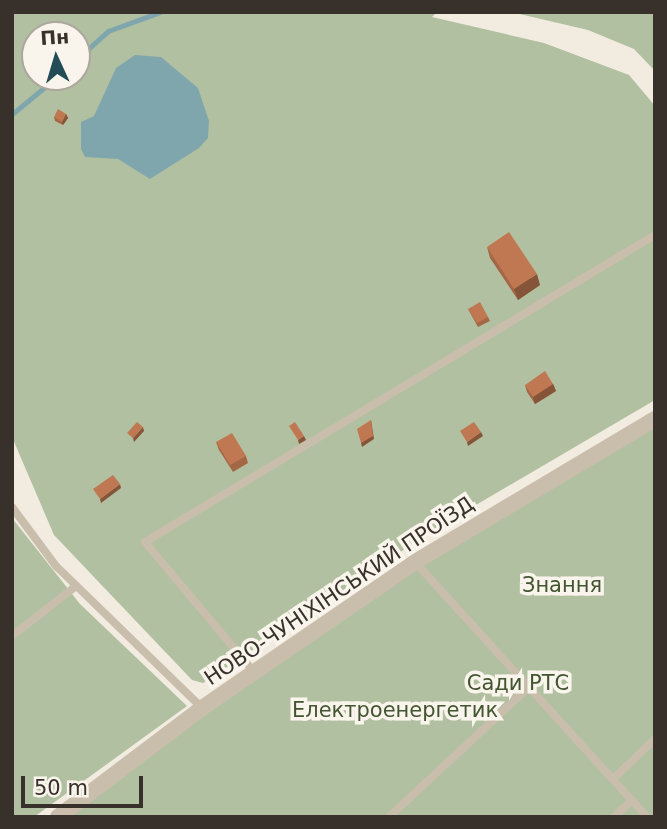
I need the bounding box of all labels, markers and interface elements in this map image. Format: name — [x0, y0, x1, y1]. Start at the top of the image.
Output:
north arrow — [21, 21, 91, 91]
text: Пн — [39, 25, 70, 49]
street label: НОВО-ЧУНІХІНСЬКИЙ ПРОЇЗД — [200, 491, 478, 691]
park label: Знання — [522, 572, 602, 598]
park label: Сади РТС — [467, 670, 569, 696]
park label: Електроенергетик — [292, 697, 498, 723]
scale bar — [24, 762, 147, 806]
text: 50 m — [34, 776, 88, 800]

